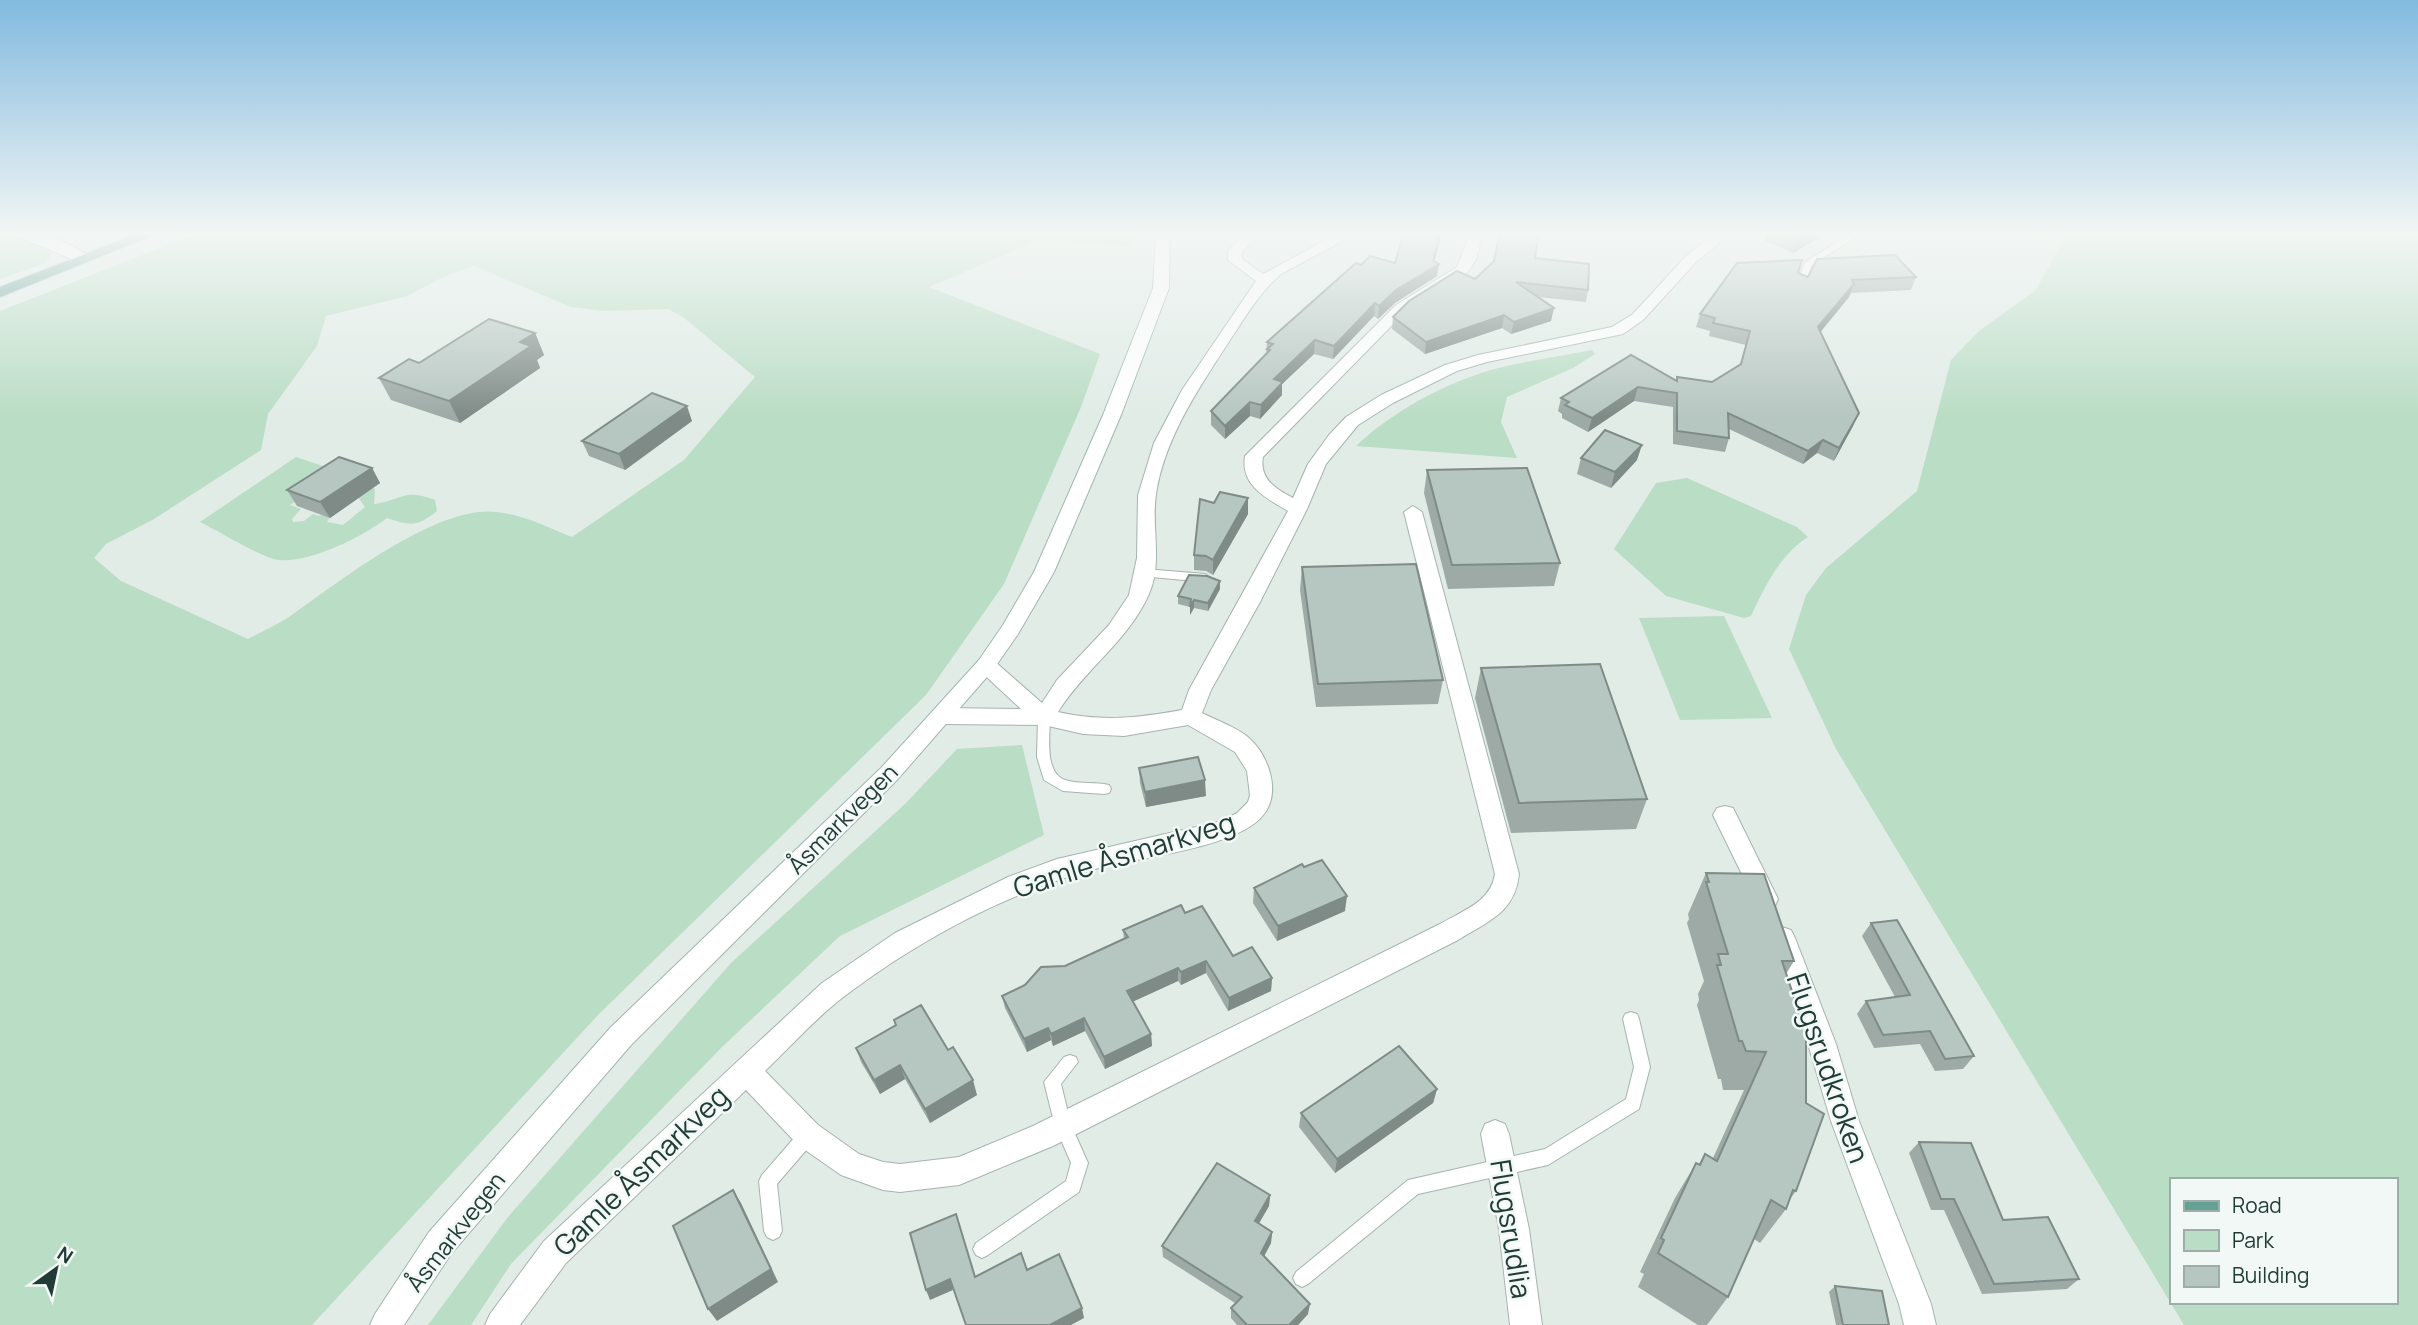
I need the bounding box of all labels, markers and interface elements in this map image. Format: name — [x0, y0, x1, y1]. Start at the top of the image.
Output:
street label: Åsmarkvegen — [780, 756, 904, 880]
street label: Gamle Åsmarkveg — [1008, 802, 1239, 906]
street label: Flugsrudkroken — [1779, 968, 1879, 1168]
street label: Gamle Åsmarkveg — [544, 1077, 736, 1264]
street label: Flugsrudlia — [1482, 1156, 1542, 1301]
street label: Åsmarkvegen — [398, 1165, 512, 1298]
legend — [2170, 1178, 2397, 1304]
text: Road — [2232, 1191, 2282, 1219]
text: Park — [2232, 1226, 2274, 1254]
north arrow — [21, 1234, 91, 1304]
text: N — [52, 1240, 78, 1269]
text: Building — [2232, 1261, 2309, 1289]

